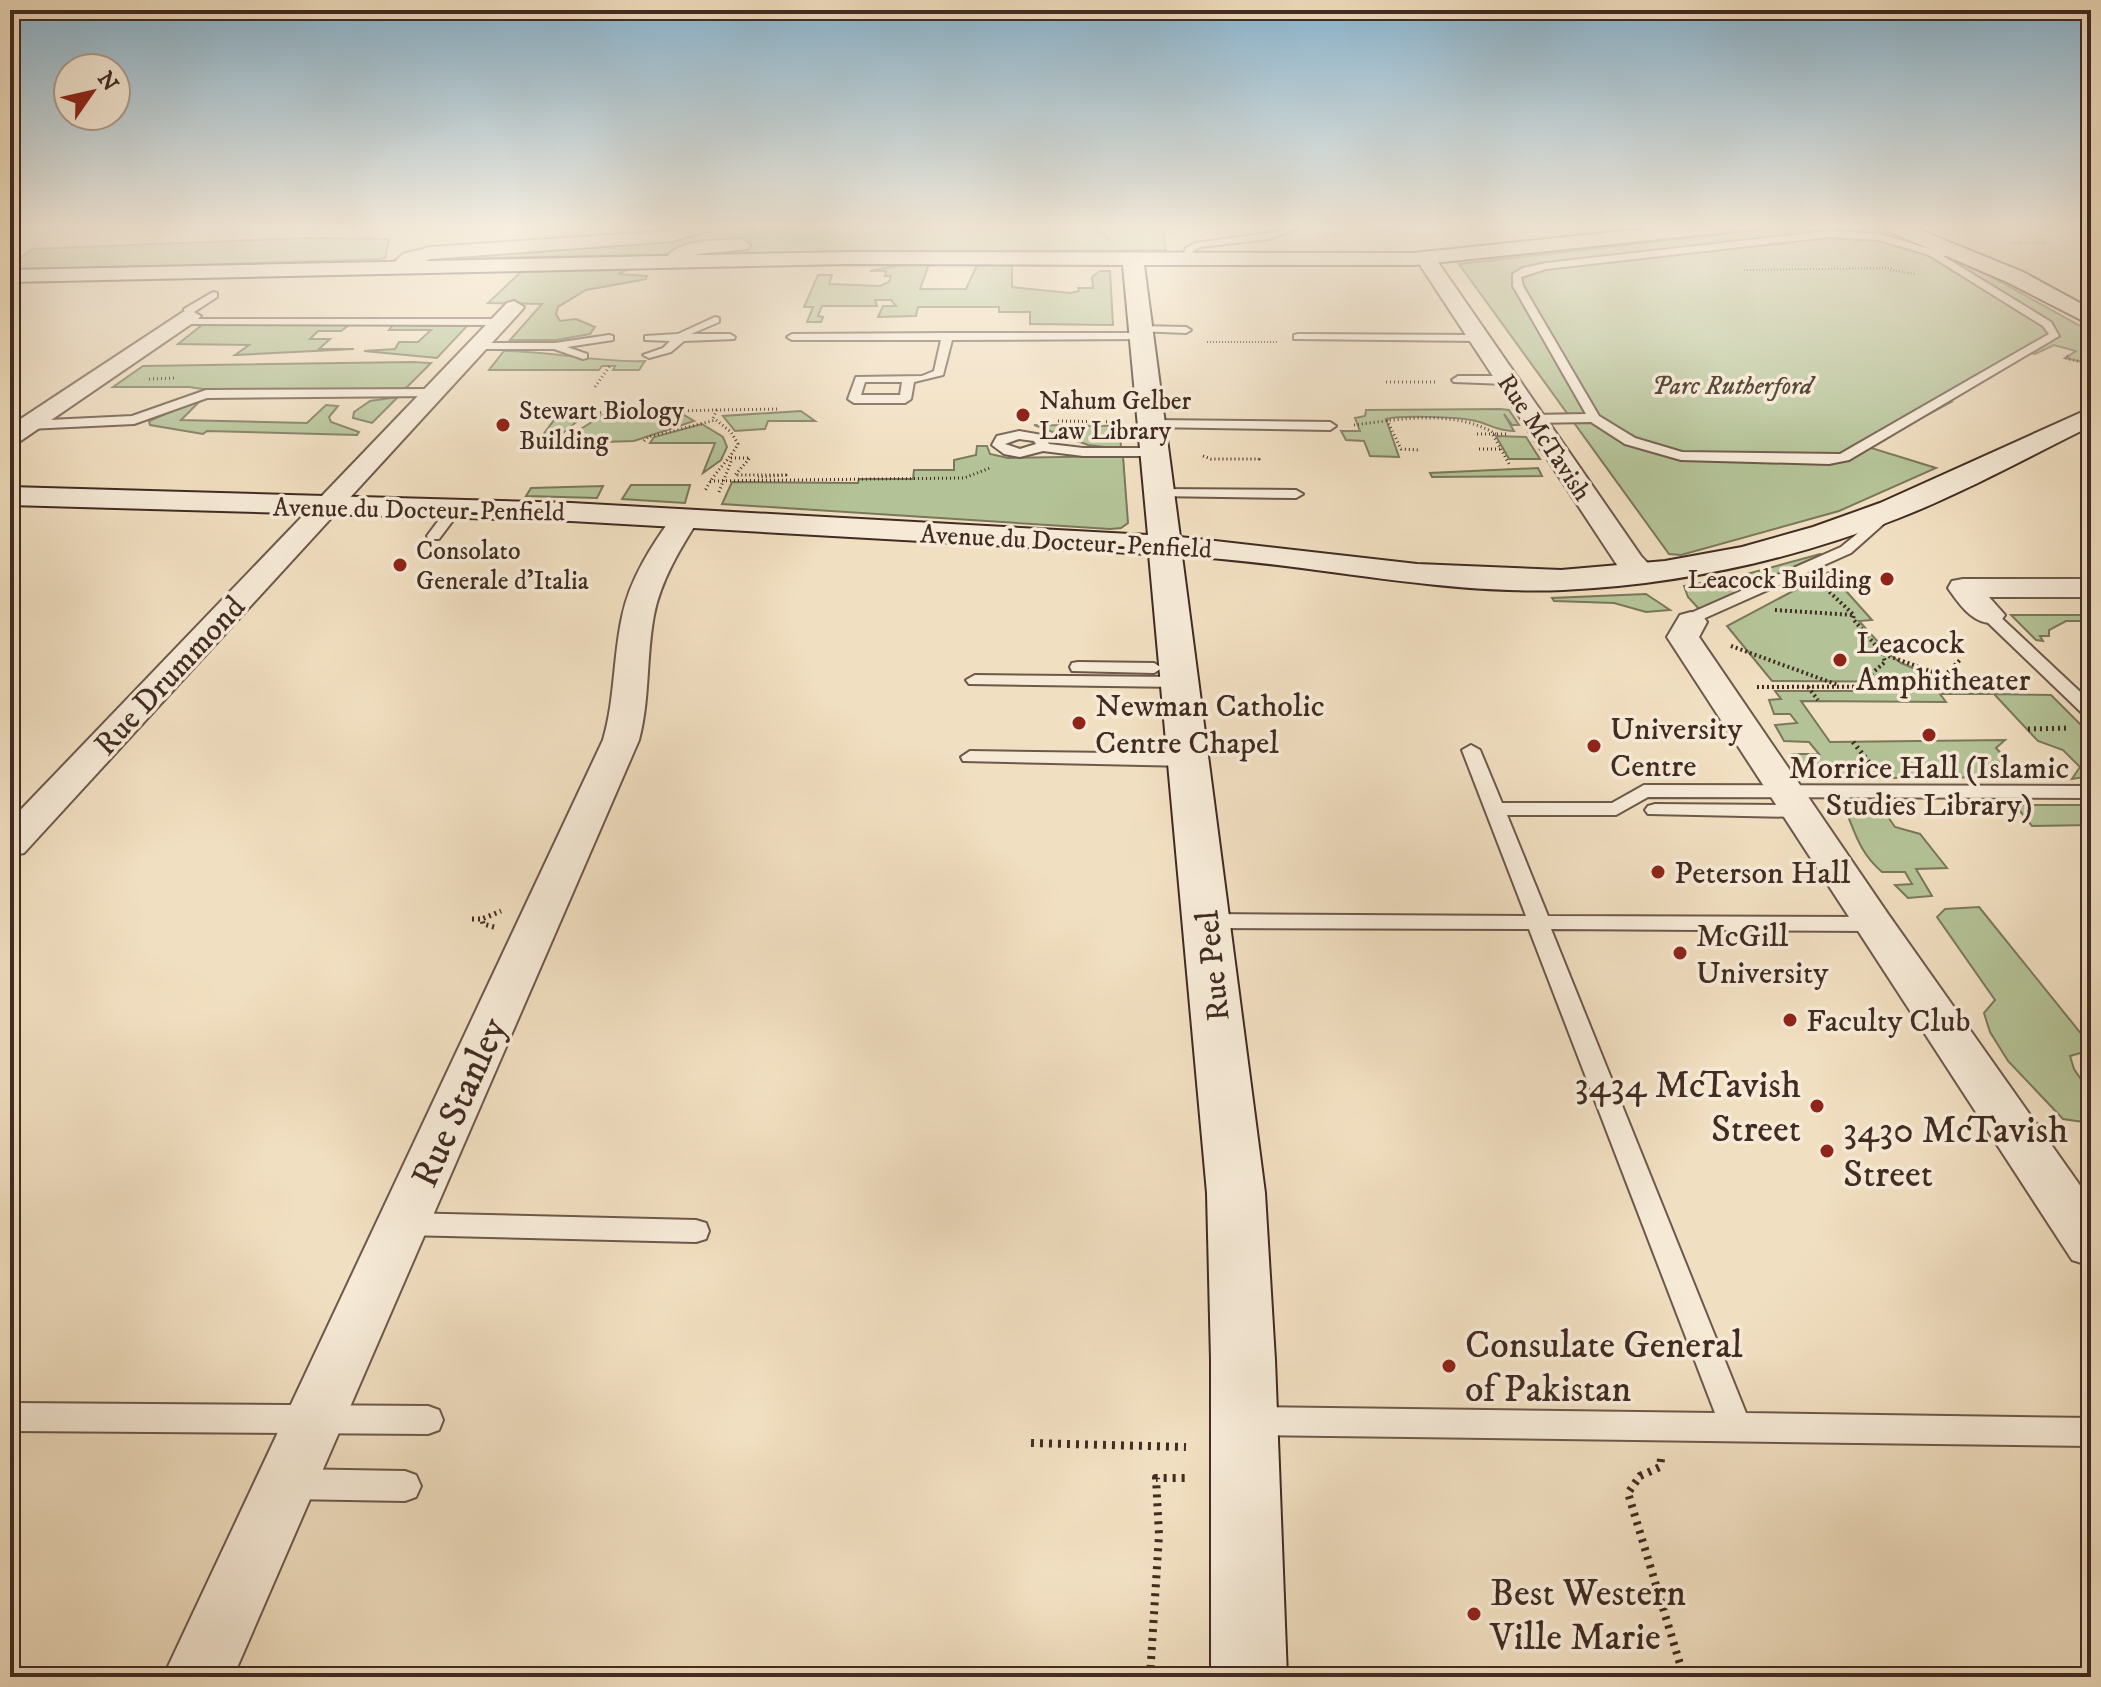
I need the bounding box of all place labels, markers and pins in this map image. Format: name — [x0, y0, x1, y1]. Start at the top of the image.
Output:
place label: Nahum Gelber Law Library — [1039, 385, 1192, 448]
place label: Stewart Biology Building — [519, 395, 685, 458]
marker: Nahum Gelber Law Library — [1014, 406, 1032, 424]
marker: Stewart Biology Building — [494, 416, 512, 434]
place label: Consolato Generale d'Italia — [416, 535, 589, 598]
marker: Consolato Generale d'Italia — [391, 556, 409, 574]
place label: Leacock Building — [1688, 564, 1871, 597]
marker: Leacock Building — [1878, 570, 1896, 588]
place label: Leacock Amphitheater — [1856, 624, 2031, 701]
marker: Leacock Amphitheater — [1831, 651, 1849, 669]
place label: Newman Catholic Centre Chapel — [1095, 687, 1324, 764]
place label: University Centre — [1610, 710, 1743, 787]
marker: Newman Catholic Centre Chapel — [1070, 714, 1088, 732]
marker: Morrice Hall (Islamic Studies Library) — [1920, 726, 1938, 744]
marker: University Centre — [1585, 737, 1603, 755]
place label: Morrice Hall (Islamic Studies Library) — [1789, 749, 2069, 826]
place label: Peterson Hall — [1674, 854, 1851, 894]
marker: Peterson Hall — [1649, 863, 1667, 881]
place label: McGill University — [1696, 917, 1829, 994]
marker: McGill University — [1671, 944, 1689, 962]
place label: Faculty Club — [1806, 1002, 1970, 1042]
marker: Faculty Club — [1781, 1011, 1799, 1029]
place label: 3434 McTavish Street — [1574, 1062, 1801, 1154]
marker: 3434 McTavish Street — [1808, 1097, 1826, 1115]
place label: 3430 McTavish Street — [1843, 1107, 2068, 1199]
marker: 3430 McTavish Street — [1818, 1142, 1836, 1160]
place label: Consulate General of Pakistan — [1465, 1322, 1743, 1414]
marker: Consulate General of Pakistan — [1440, 1357, 1458, 1375]
place label: Best Western Ville Marie — [1489, 1570, 1686, 1662]
marker: Best Western Ville Marie — [1465, 1605, 1483, 1623]

